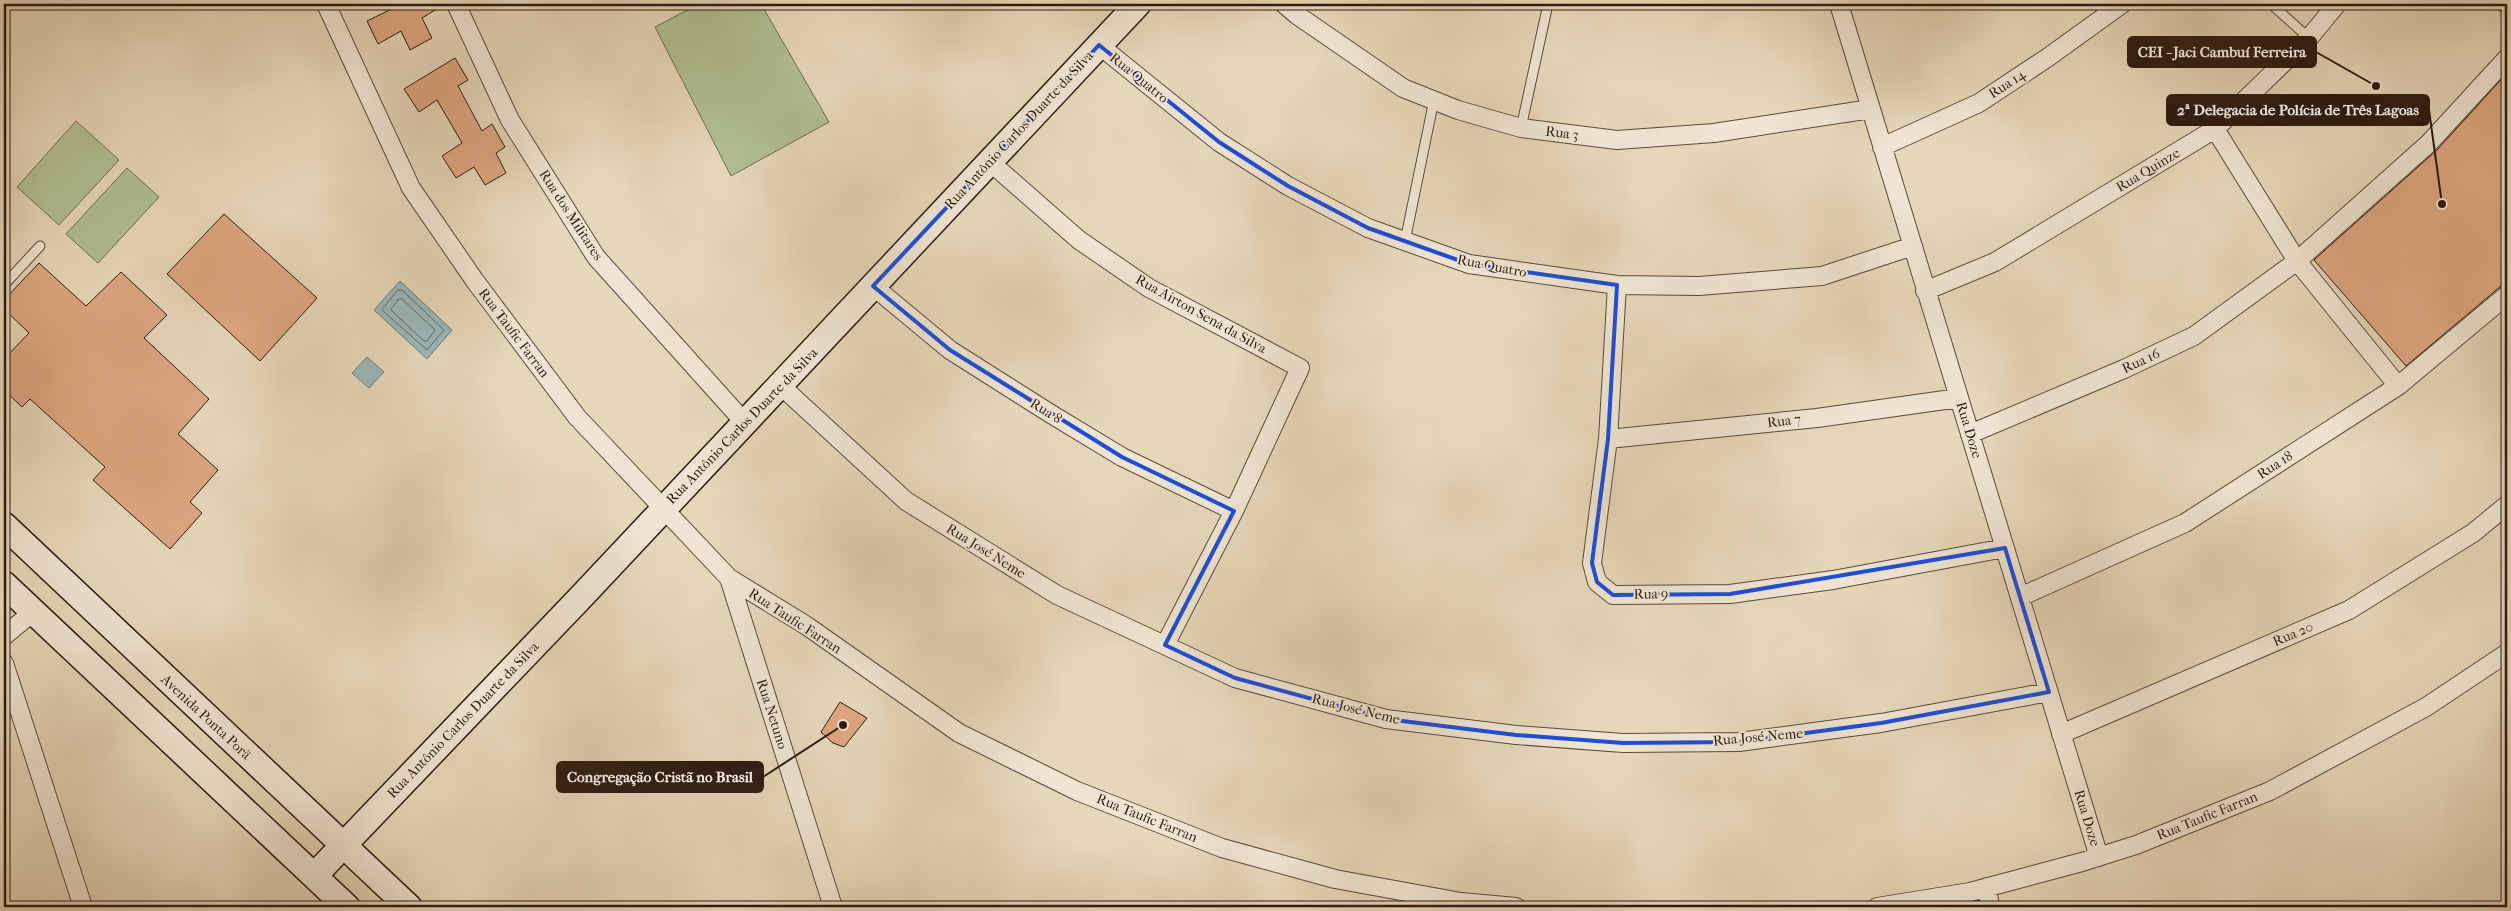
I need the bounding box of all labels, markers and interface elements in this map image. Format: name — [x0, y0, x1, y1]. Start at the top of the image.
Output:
callout: CEI - Jaci Cambuí Ferreira — [2128, 37, 2316, 67]
text: CEI - Jaci Cambuí Ferreira — [2138, 43, 2307, 61]
street label: Rua Antônio Carlos Duarte da Silva — [941, 47, 1098, 213]
street label: Rua Quatro — [1106, 49, 1172, 107]
street label: Rua 14 — [1985, 65, 2029, 102]
callout: 2ª Delegacia de Polícia de Três Lagoas — [2167, 95, 2429, 125]
text: 2ª Delegacia de Polícia de Três Lagoas — [2177, 101, 2419, 119]
street label: Rua 3 — [1545, 123, 1579, 143]
street label: Rua Quinze — [2113, 144, 2183, 196]
street label: Rua dos Militares — [535, 167, 607, 263]
street label: Rua Quatro — [1456, 251, 1528, 281]
street label: Rua Airton Sena da Silva — [1133, 271, 1270, 357]
street label: Rua Taufic Farran — [475, 285, 553, 381]
street label: Rua Antônio Carlos Duarte da Silva — [663, 344, 822, 508]
street label: Rua 16 — [2119, 345, 2163, 377]
street label: Rua 8 — [1027, 395, 1065, 427]
street label: Rua Doze — [1952, 400, 1986, 460]
street label: Rua 7 — [1766, 410, 1802, 432]
street label: Rua 18 — [2254, 447, 2296, 483]
street label: Rua José Neme — [943, 520, 1029, 582]
street label: Rua Taufic Farran — [745, 585, 845, 657]
street label: Rua 9 — [1634, 585, 1668, 603]
street label: Rua 20 — [2270, 618, 2316, 650]
street label: Rua Antônio Carlos Duarte da Silva — [384, 638, 543, 802]
street label: Avenida Ponta Porã — [157, 670, 255, 763]
street label: Rua Netuno — [753, 677, 791, 751]
street label: Rua José Neme — [1310, 690, 1402, 728]
street label: Rua José Neme — [1712, 725, 1804, 749]
callout: Congregação Cristã no Brasil — [557, 762, 763, 792]
text: Congregação Cristã no Brasil — [567, 768, 754, 787]
street label: Rua Doze — [2070, 788, 2104, 848]
street label: Rua Taufic Farran — [2154, 788, 2260, 844]
street label: Rua Taufic Farran — [1094, 790, 1200, 846]

